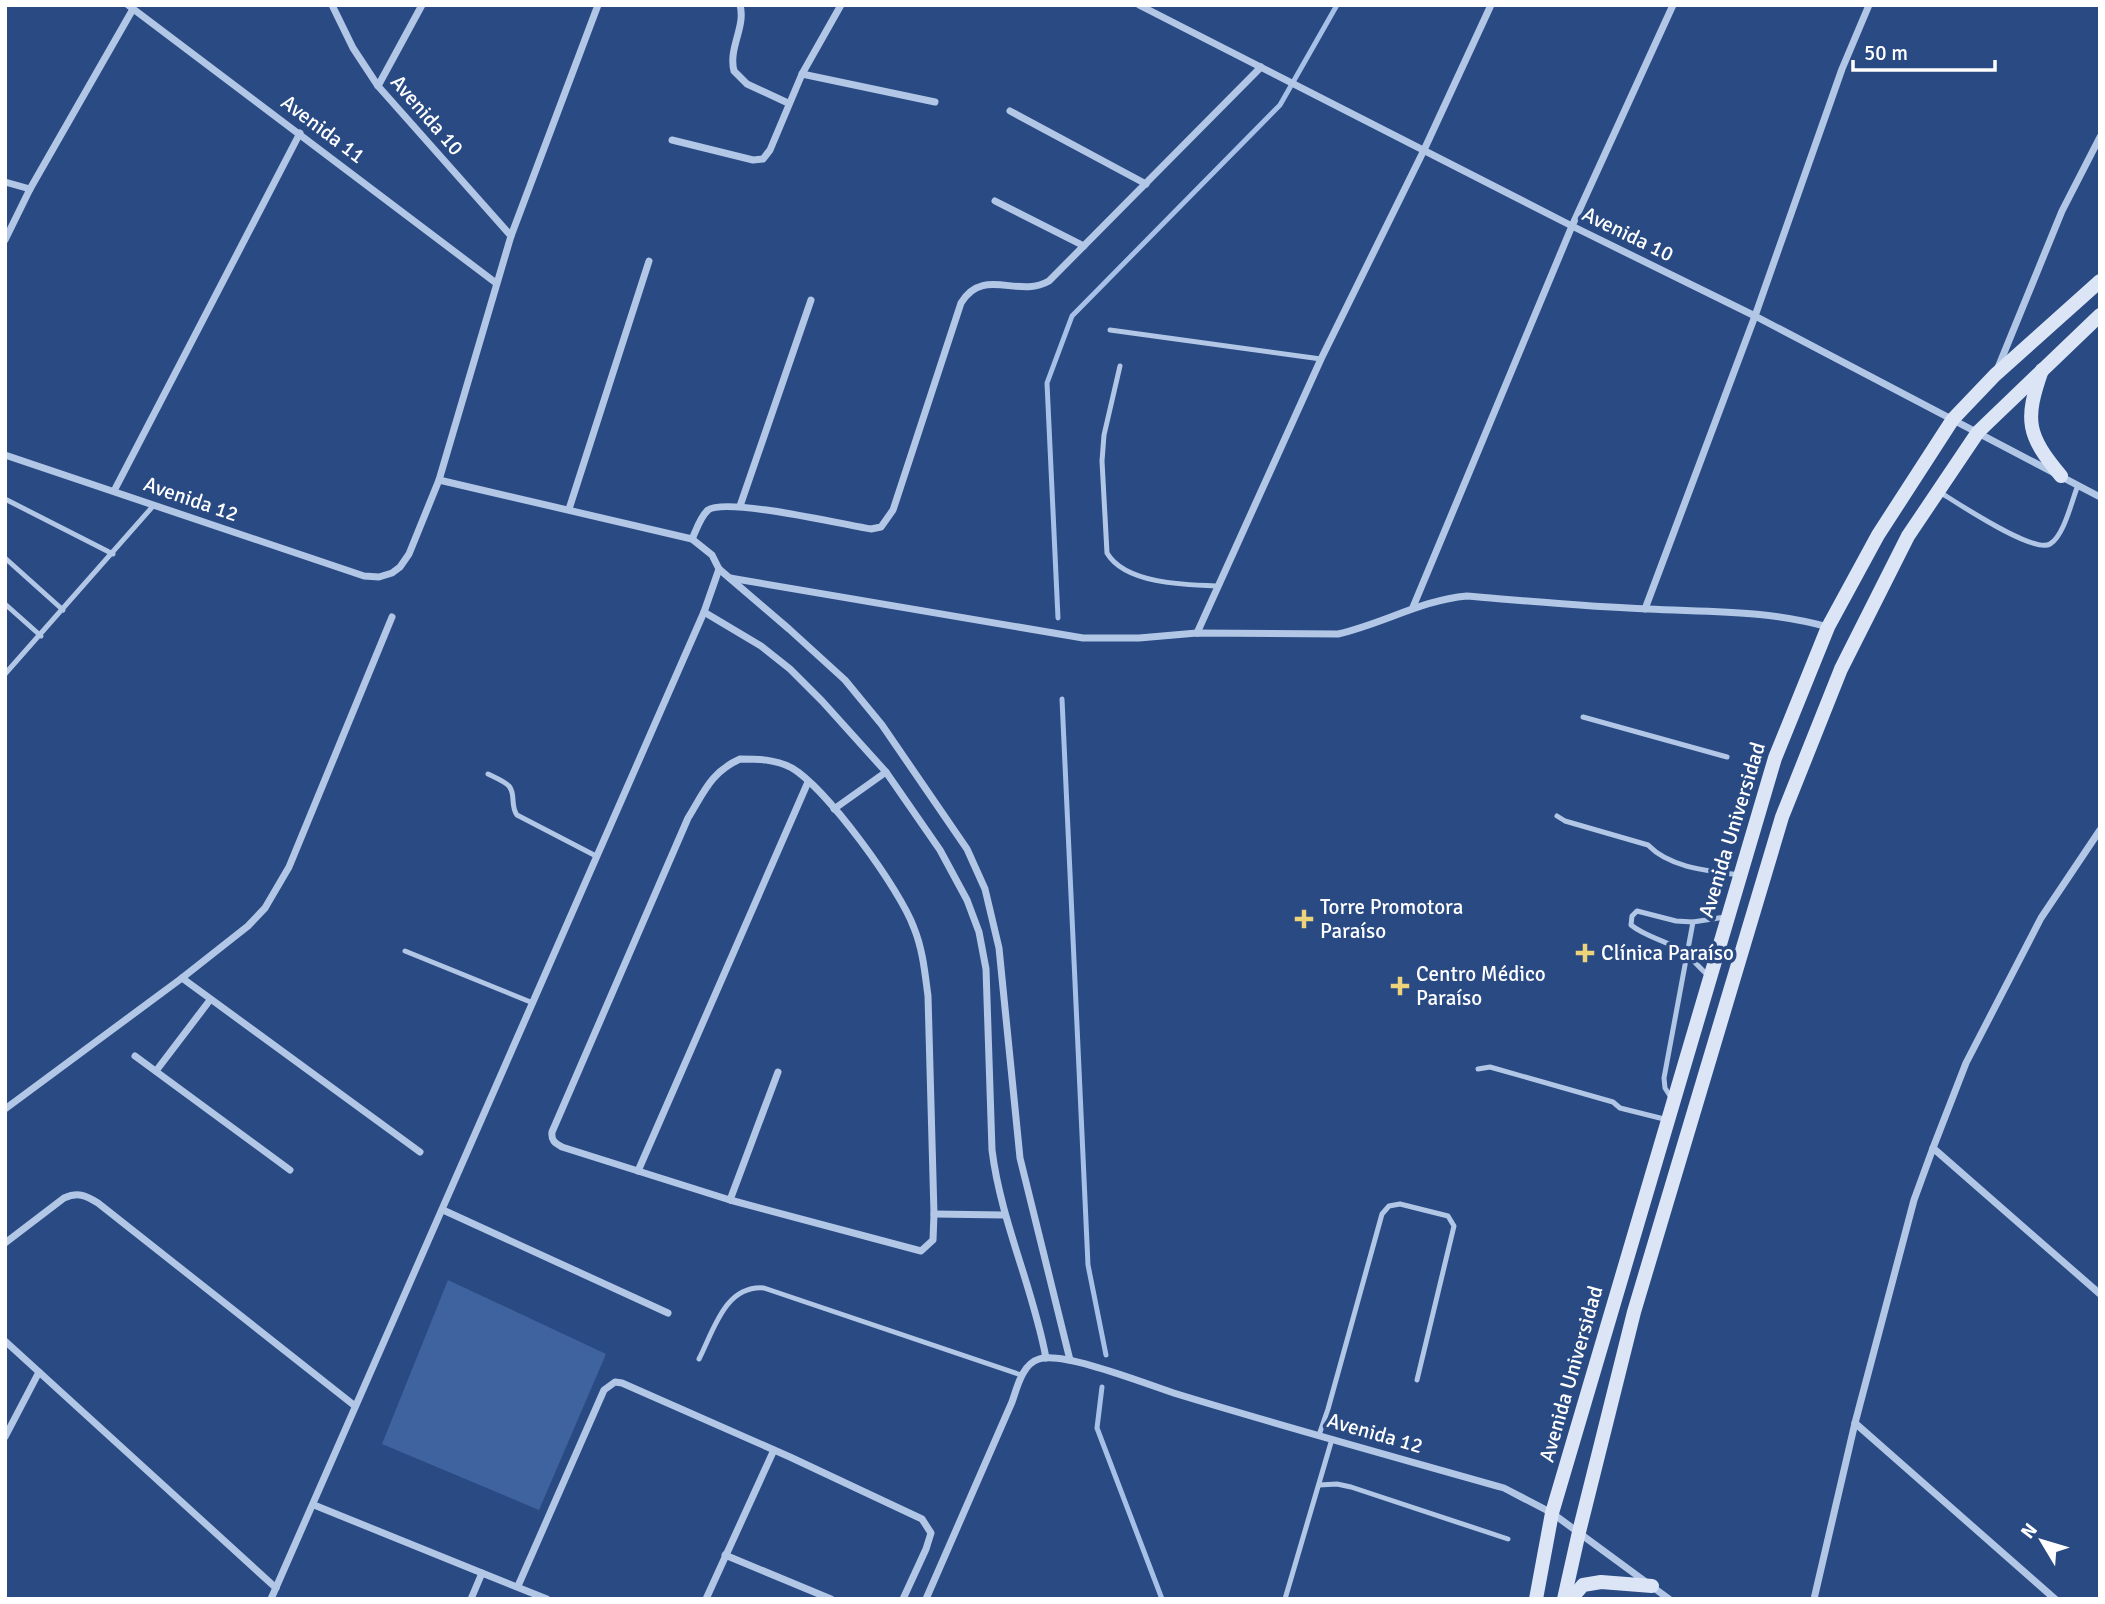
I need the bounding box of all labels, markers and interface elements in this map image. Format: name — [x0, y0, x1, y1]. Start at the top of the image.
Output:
scale bar — [1853, 28, 1995, 72]
text: 50 m — [1864, 40, 1908, 66]
street label: Avenida 10 — [385, 69, 469, 161]
street label: Avenida 11 — [276, 89, 370, 169]
street label: Avenida 10 — [1578, 201, 1678, 267]
street label: Avenida 12 — [140, 471, 242, 527]
street label: Avenida Universidad — [1693, 739, 1771, 921]
place label: Torre Promotora Paraíso — [1320, 894, 1463, 944]
marker: Torre Promotora Paraíso — [1294, 909, 1314, 929]
place label: Clínica Paraíso — [1601, 940, 1734, 966]
marker: Clínica Paraíso — [1575, 943, 1595, 963]
place label: Centro Médico Paraíso — [1416, 961, 1546, 1011]
marker: Centro Médico Paraíso — [1390, 976, 1410, 996]
street label: Avenida Universidad — [1533, 1283, 1609, 1465]
street label: Avenida 12 — [1324, 1407, 1426, 1459]
north arrow — [2007, 1506, 2077, 1576]
text: N — [2016, 1519, 2043, 1544]

